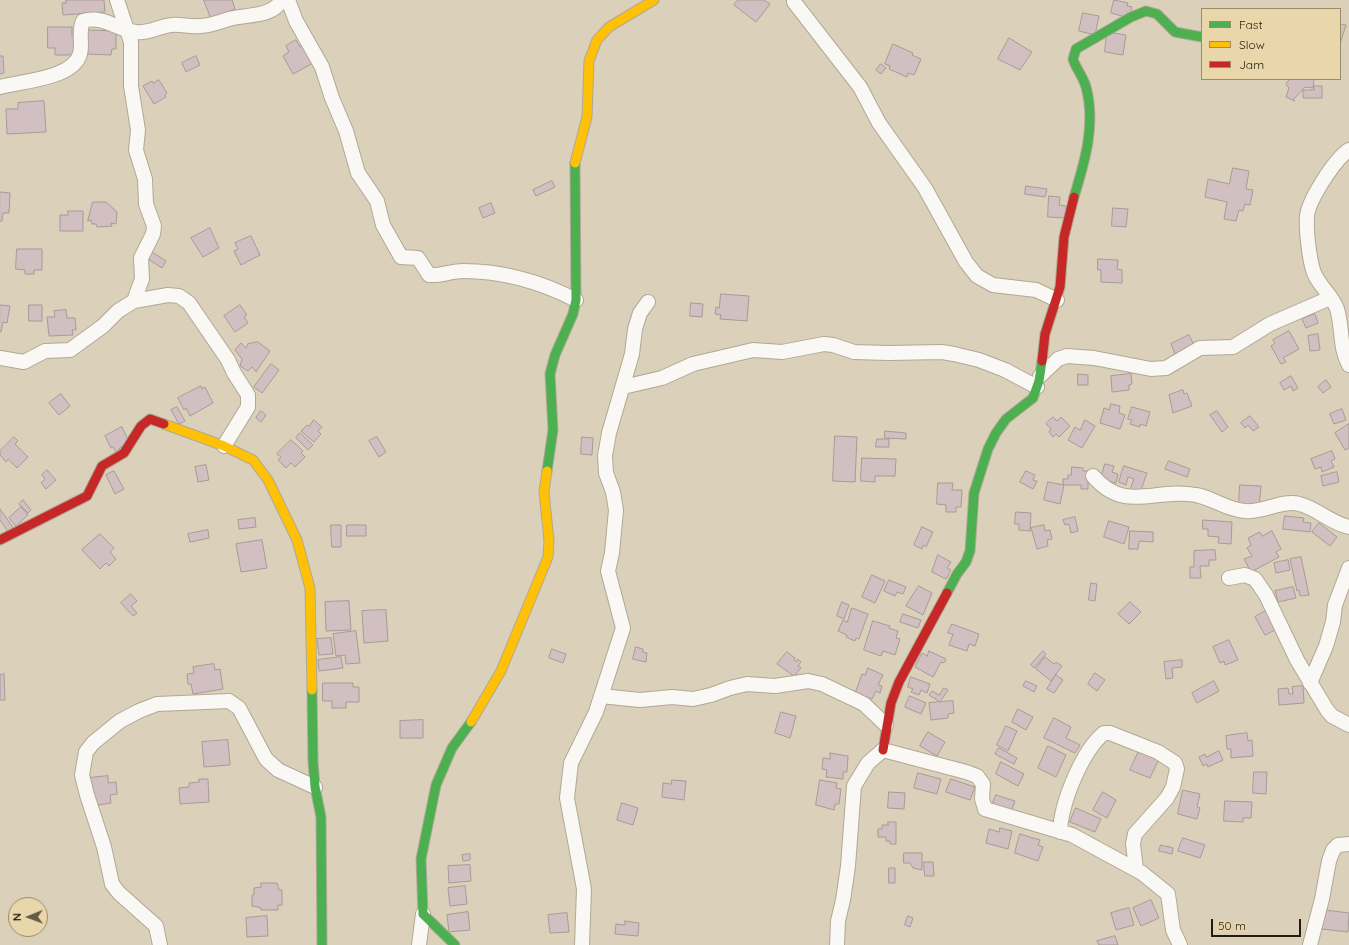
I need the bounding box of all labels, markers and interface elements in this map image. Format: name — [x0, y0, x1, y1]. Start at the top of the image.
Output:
legend — [1201, 8, 1341, 80]
text: Fast — [1239, 17, 1263, 32]
text: Slow — [1239, 37, 1265, 52]
text: Jam — [1239, 57, 1264, 72]
north arrow — [8, 897, 48, 937]
scale bar — [1213, 911, 1303, 937]
text: N — [10, 913, 24, 921]
text: 50 m — [1218, 918, 1246, 933]

